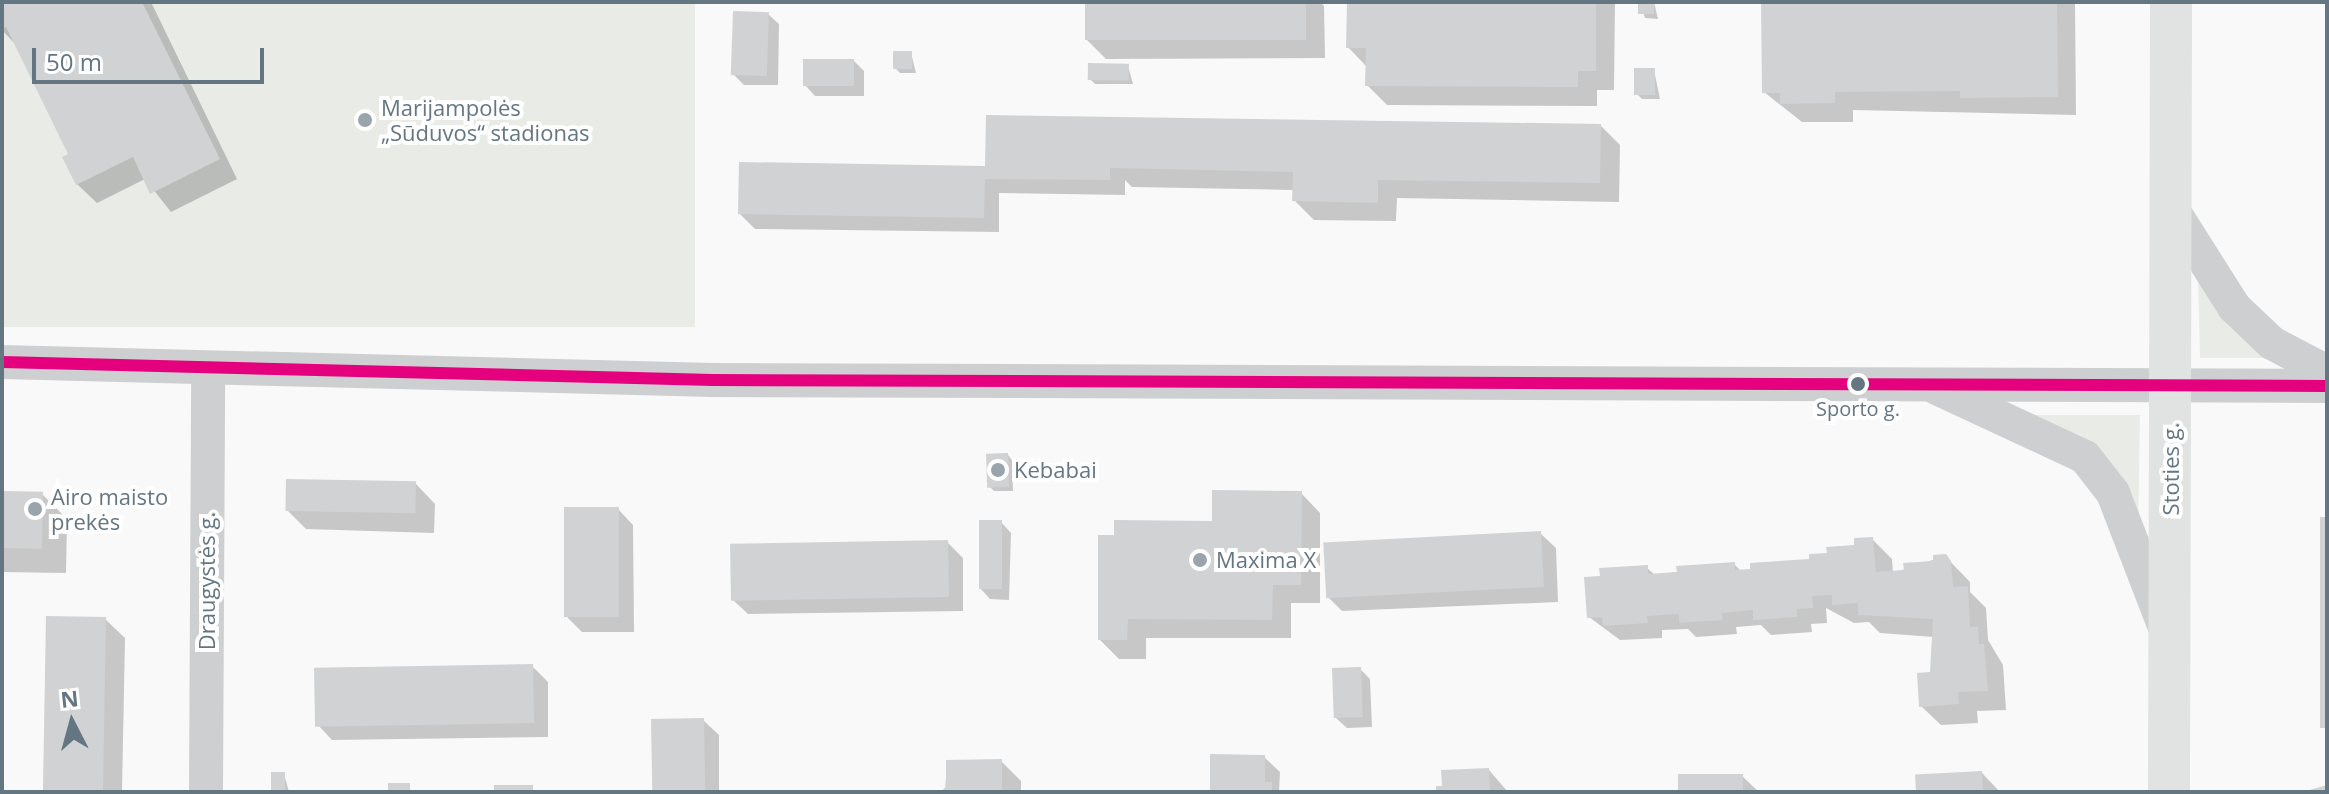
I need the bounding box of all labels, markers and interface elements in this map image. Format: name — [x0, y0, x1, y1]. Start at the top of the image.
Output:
scale bar — [36, 32, 268, 82]
text: 50 m — [46, 45, 102, 78]
place label: Marijampolės „Sūduvos“ stadionas — [381, 94, 590, 146]
marker: Marijampolės „Sūduvos“ stadionas — [356, 111, 374, 129]
marker: Sporto g. — [1850, 376, 1866, 392]
place label: Sporto g. — [1816, 396, 1900, 420]
street label: Stoties g. — [2158, 423, 2184, 515]
place label: Kebabai — [1014, 457, 1097, 483]
marker: Kebabai — [989, 461, 1007, 479]
place label: Airo maisto prekės — [51, 483, 168, 534]
marker: Airo maisto prekės — [26, 500, 44, 518]
street label: Draugystės g. — [194, 512, 220, 650]
place label: Maxima X — [1216, 547, 1316, 573]
marker: Maxima X — [1191, 551, 1209, 569]
north arrow — [32, 682, 112, 762]
text: N — [59, 682, 80, 714]

